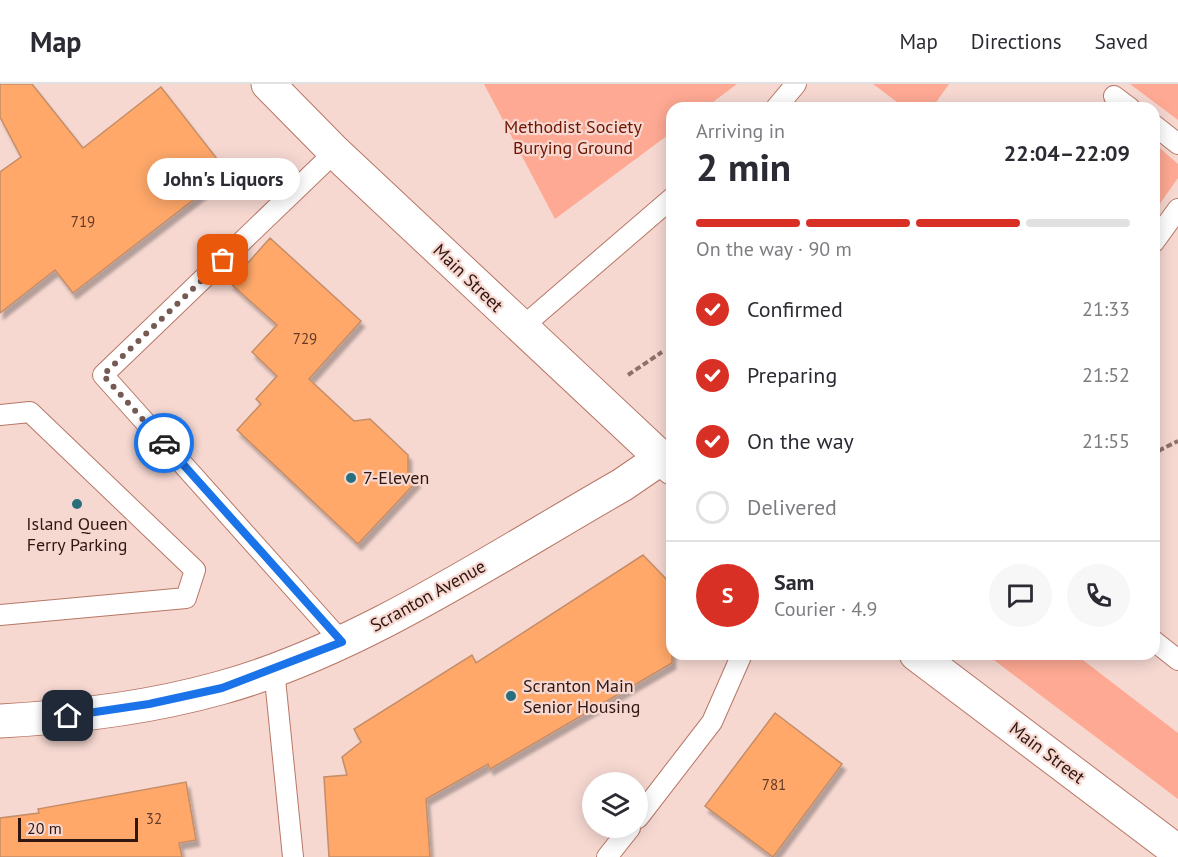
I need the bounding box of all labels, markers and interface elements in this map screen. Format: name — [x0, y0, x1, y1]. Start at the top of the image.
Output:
text: Map — [30, 23, 81, 60]
text: Map — [899, 28, 938, 55]
text: Directions — [971, 28, 1062, 55]
text: Saved — [1095, 28, 1148, 55]
park label: Methodist Society Burying Ground — [504, 115, 642, 159]
text: Arriving in — [696, 118, 785, 144]
text: 22:04–22:09 — [1004, 139, 1130, 167]
text: 2 min — [696, 141, 791, 192]
callout: John's Liquors — [146, 158, 300, 200]
text: John's Liquors — [164, 166, 283, 192]
house number: 719 — [71, 212, 95, 231]
pin — [197, 234, 248, 285]
text: On the way · 90 m — [696, 236, 852, 262]
street label: Main Street — [428, 239, 508, 317]
icon: bag — [206, 243, 239, 276]
icon: check — [696, 293, 729, 326]
text: Confirmed — [747, 295, 843, 323]
text: 21:33 — [1082, 296, 1130, 322]
house number: 729 — [293, 329, 317, 348]
icon: check — [696, 359, 729, 392]
text: Preparing — [747, 361, 837, 389]
text: 21:52 — [1082, 362, 1130, 388]
courier — [134, 413, 194, 473]
icon: check — [696, 425, 729, 458]
icon: car — [148, 427, 181, 460]
text: On the way — [747, 427, 854, 455]
text: 21:55 — [1082, 428, 1130, 454]
place label: 7-Eleven — [363, 466, 429, 489]
marker: 7-Eleven — [344, 471, 358, 485]
text: Delivered — [747, 493, 837, 521]
marker: Island Queen Ferry Parking — [70, 497, 84, 511]
place label: Island Queen Ferry Parking — [26, 512, 128, 556]
street label: Scranton Avenue — [366, 554, 489, 637]
button: chat — [989, 564, 1052, 627]
button: phone — [1067, 564, 1130, 627]
text: Sam — [774, 568, 814, 596]
text: S — [722, 581, 733, 609]
text: Courier · 4.9 — [774, 596, 877, 622]
place label: Scranton Main Senior Housing — [523, 674, 640, 718]
marker: Scranton Main Senior Housing — [504, 689, 518, 703]
pin — [42, 690, 93, 741]
icon: home — [51, 699, 84, 732]
street label: Main Street — [1005, 717, 1090, 788]
map controls — [582, 772, 648, 838]
button: layers — [582, 772, 648, 838]
house number: 781 — [762, 775, 786, 794]
house number: 32 — [146, 809, 162, 828]
scale bar — [18, 815, 138, 842]
text: 20 m — [27, 818, 62, 838]

